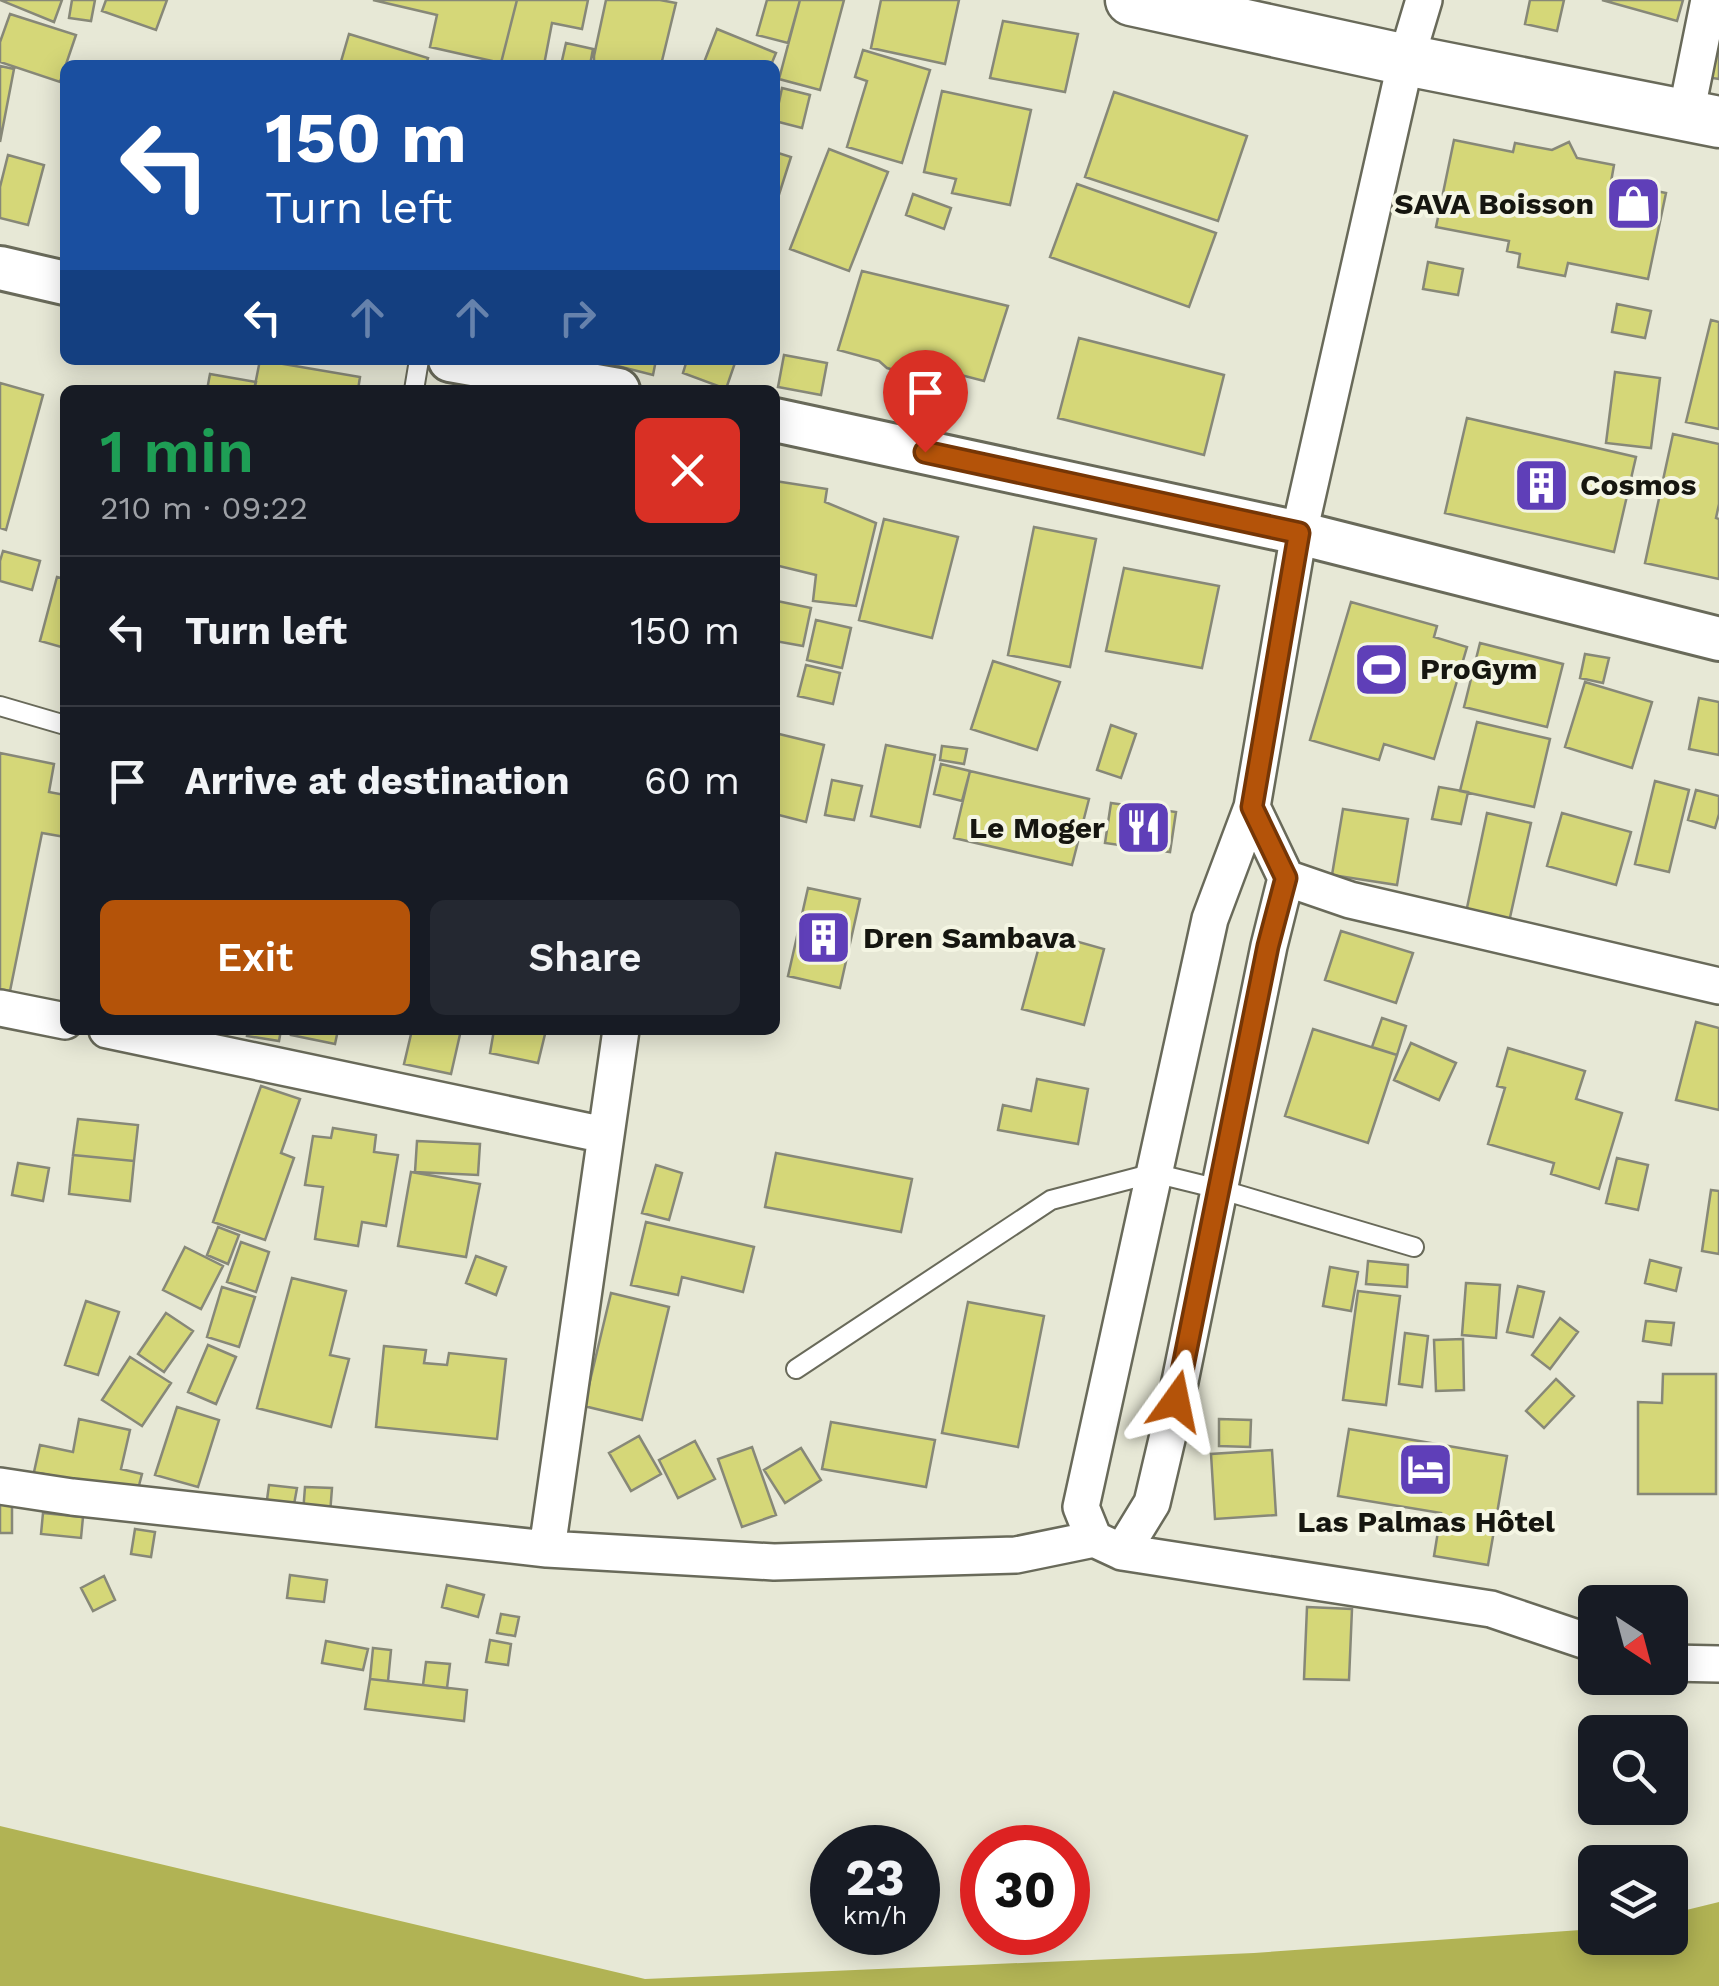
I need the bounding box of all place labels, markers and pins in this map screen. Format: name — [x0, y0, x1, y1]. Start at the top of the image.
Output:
shop icon: SAVA Boisson — [1603, 174, 1663, 234]
place label: SAVA Boisson — [1394, 186, 1594, 221]
pin — [883, 350, 968, 453]
building icon: Cosmos — [1511, 455, 1571, 515]
place label: Cosmos — [1580, 467, 1697, 502]
sports icon: ProGym — [1351, 639, 1411, 699]
place label: ProGym — [1420, 651, 1537, 686]
restaurant icon: Le Moger — [1114, 798, 1174, 858]
place label: Le Moger — [969, 810, 1105, 845]
building icon: Dren Sambava — [794, 908, 854, 968]
place label: Dren Sambava — [863, 920, 1076, 955]
hotel icon: Las Palmas Hôtel — [1396, 1439, 1456, 1499]
place label: Las Palmas Hôtel — [1297, 1504, 1555, 1539]

